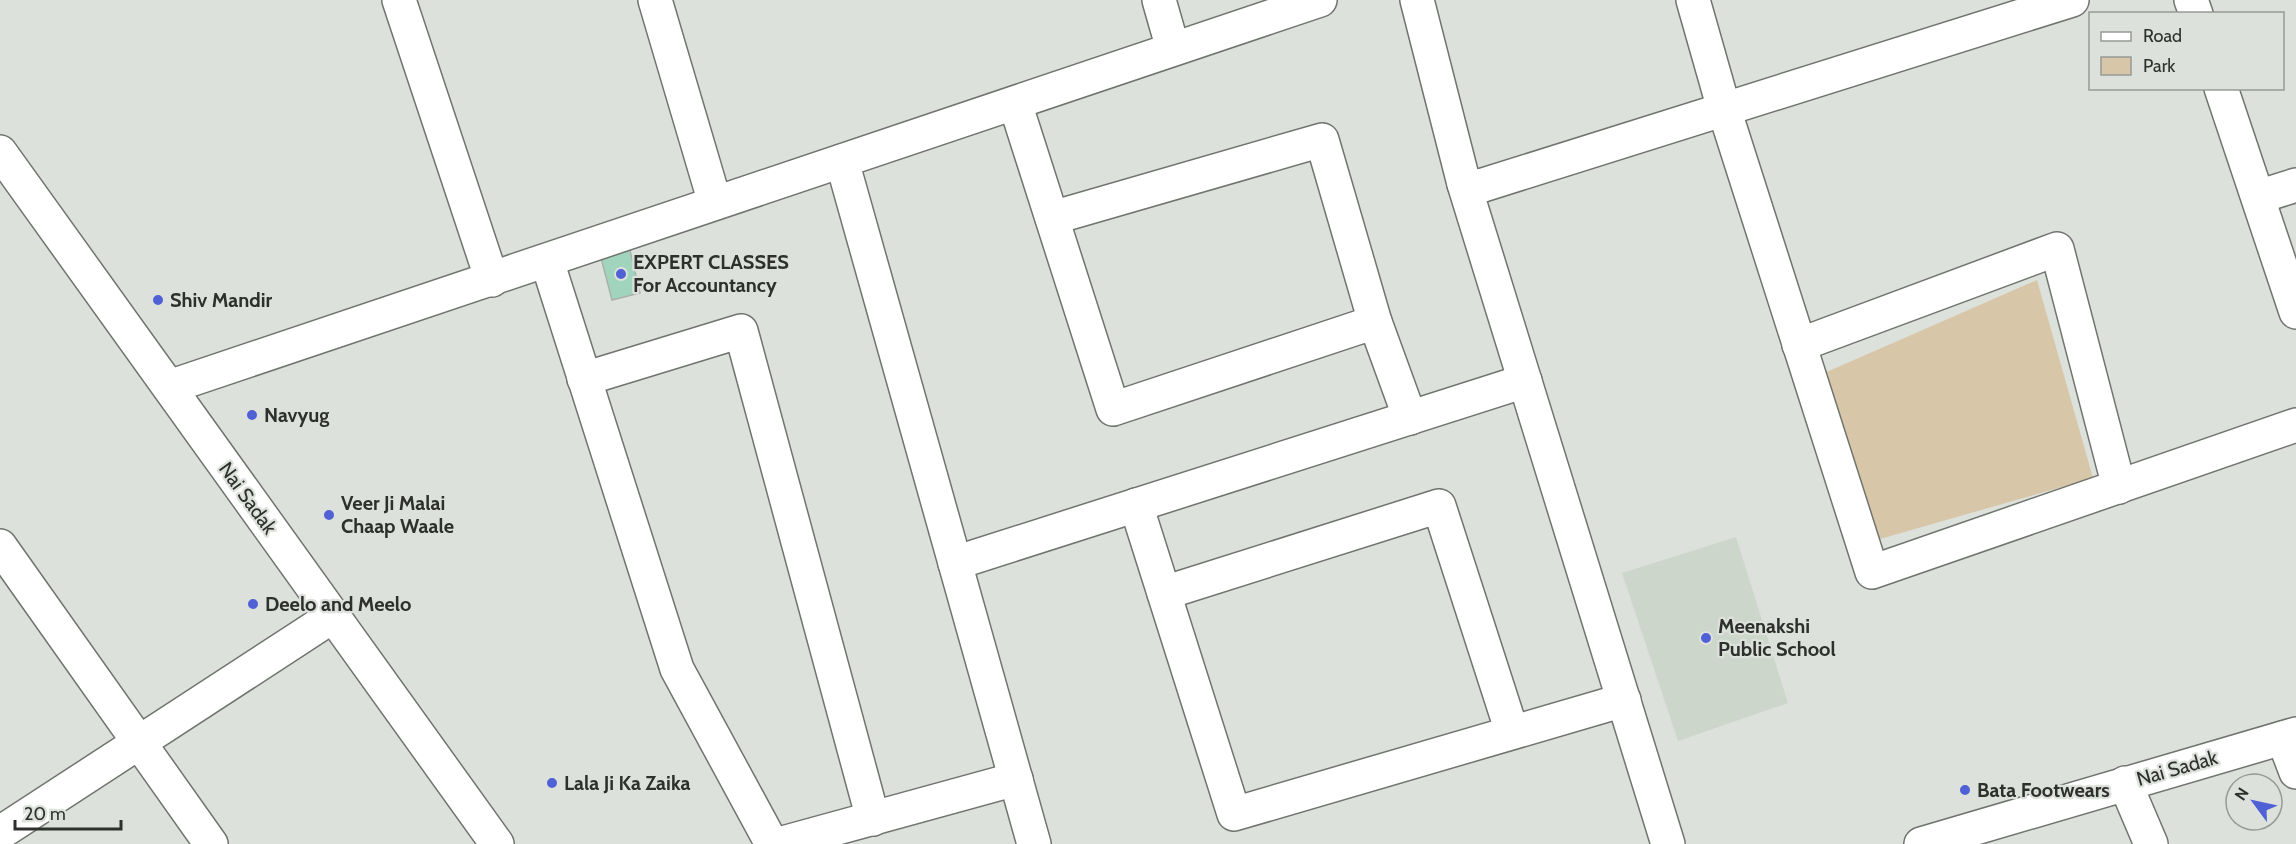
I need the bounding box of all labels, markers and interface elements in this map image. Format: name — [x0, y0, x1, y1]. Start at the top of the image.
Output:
legend — [2089, 12, 2284, 90]
text: Road — [2143, 25, 2182, 47]
text: Park — [2143, 55, 2176, 77]
place label: EXPERT CLASSES For Accountancy — [633, 250, 789, 297]
marker: EXPERT CLASSES For Accountancy — [614, 267, 628, 281]
place label: Shiv Mandir — [170, 288, 272, 312]
marker: Shiv Mandir — [151, 293, 165, 307]
place label: Navyug — [264, 403, 329, 427]
marker: Navyug — [245, 408, 259, 422]
street label: Nai Sadak — [214, 457, 282, 539]
place label: Veer Ji Malai Chaap Waale — [341, 491, 454, 538]
marker: Veer Ji Malai Chaap Waale — [322, 508, 336, 522]
place label: Deelo and Meelo — [265, 592, 411, 616]
marker: Deelo and Meelo — [246, 597, 260, 611]
place label: Meenakshi Public School — [1718, 614, 1836, 661]
marker: Meenakshi Public School — [1699, 631, 1713, 645]
street label: Nai Sadak — [2134, 745, 2220, 791]
place label: Lala Ji Ka Zaika — [564, 771, 690, 795]
north arrow — [2224, 772, 2284, 832]
marker: Lala Ji Ka Zaika — [545, 776, 559, 790]
place label: Bata Footwears — [1977, 778, 2110, 802]
marker: Bata Footwears — [1958, 783, 1972, 797]
text: N — [2231, 784, 2253, 804]
scale bar — [15, 793, 122, 831]
text: 20 m — [24, 803, 66, 825]

